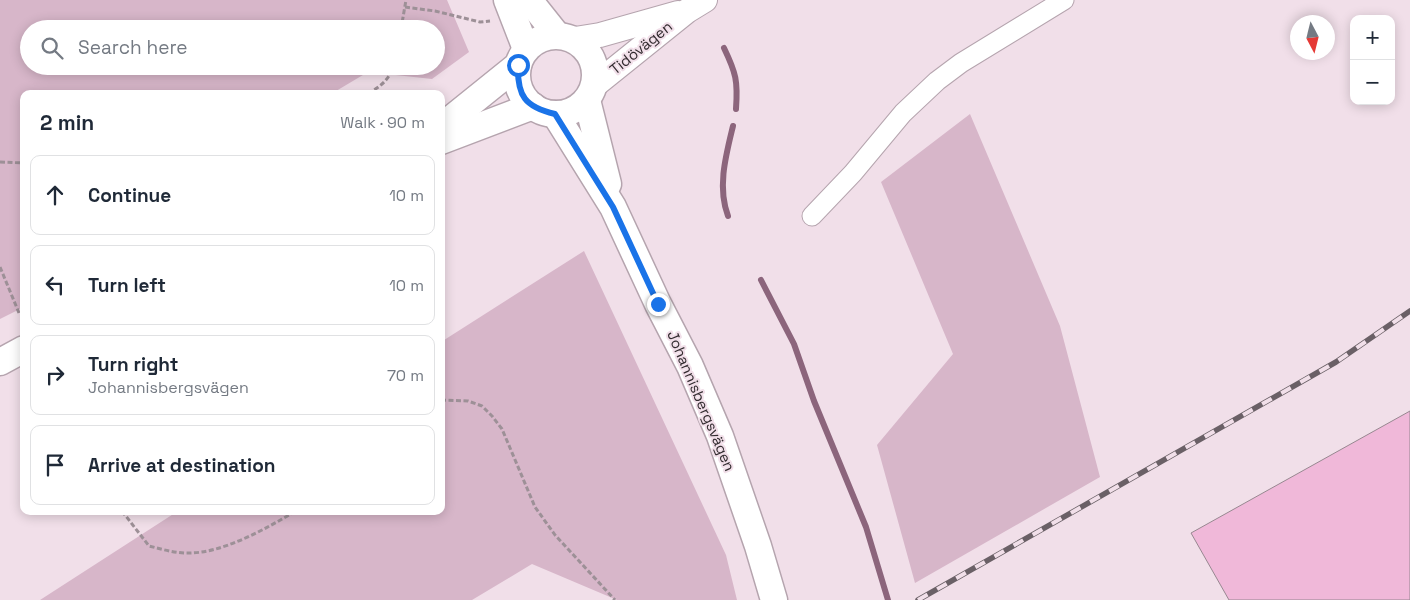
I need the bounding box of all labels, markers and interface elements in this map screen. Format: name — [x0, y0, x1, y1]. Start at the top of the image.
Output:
north arrow — [1290, 15, 1335, 60]
map controls — [1350, 15, 1395, 105]
button: + — [1350, 15, 1395, 60]
street label: Tidövägen — [606, 17, 676, 79]
search box — [20, 20, 445, 75]
icon: search — [38, 34, 66, 62]
text: Search here — [78, 35, 188, 60]
route start — [507, 54, 530, 77]
button: − — [1350, 60, 1395, 105]
text: 2 min — [40, 109, 94, 136]
text: Walk · 90 m — [340, 112, 425, 133]
icon: ahead — [41, 181, 69, 209]
text: Continue — [88, 183, 171, 208]
text: 10 m — [389, 185, 424, 206]
icon: left — [41, 271, 69, 299]
text: Turn left — [88, 273, 166, 298]
text: 10 m — [389, 275, 424, 296]
route end — [647, 293, 670, 316]
street label: Johannisbergsvägen — [663, 328, 740, 474]
text: Turn right — [88, 352, 178, 377]
icon: right — [41, 361, 69, 389]
text: 70 m — [387, 365, 424, 386]
text: Johannisbergsvägen — [88, 377, 249, 398]
icon: arrive — [41, 451, 69, 479]
text: Arrive at destination — [88, 453, 276, 478]

